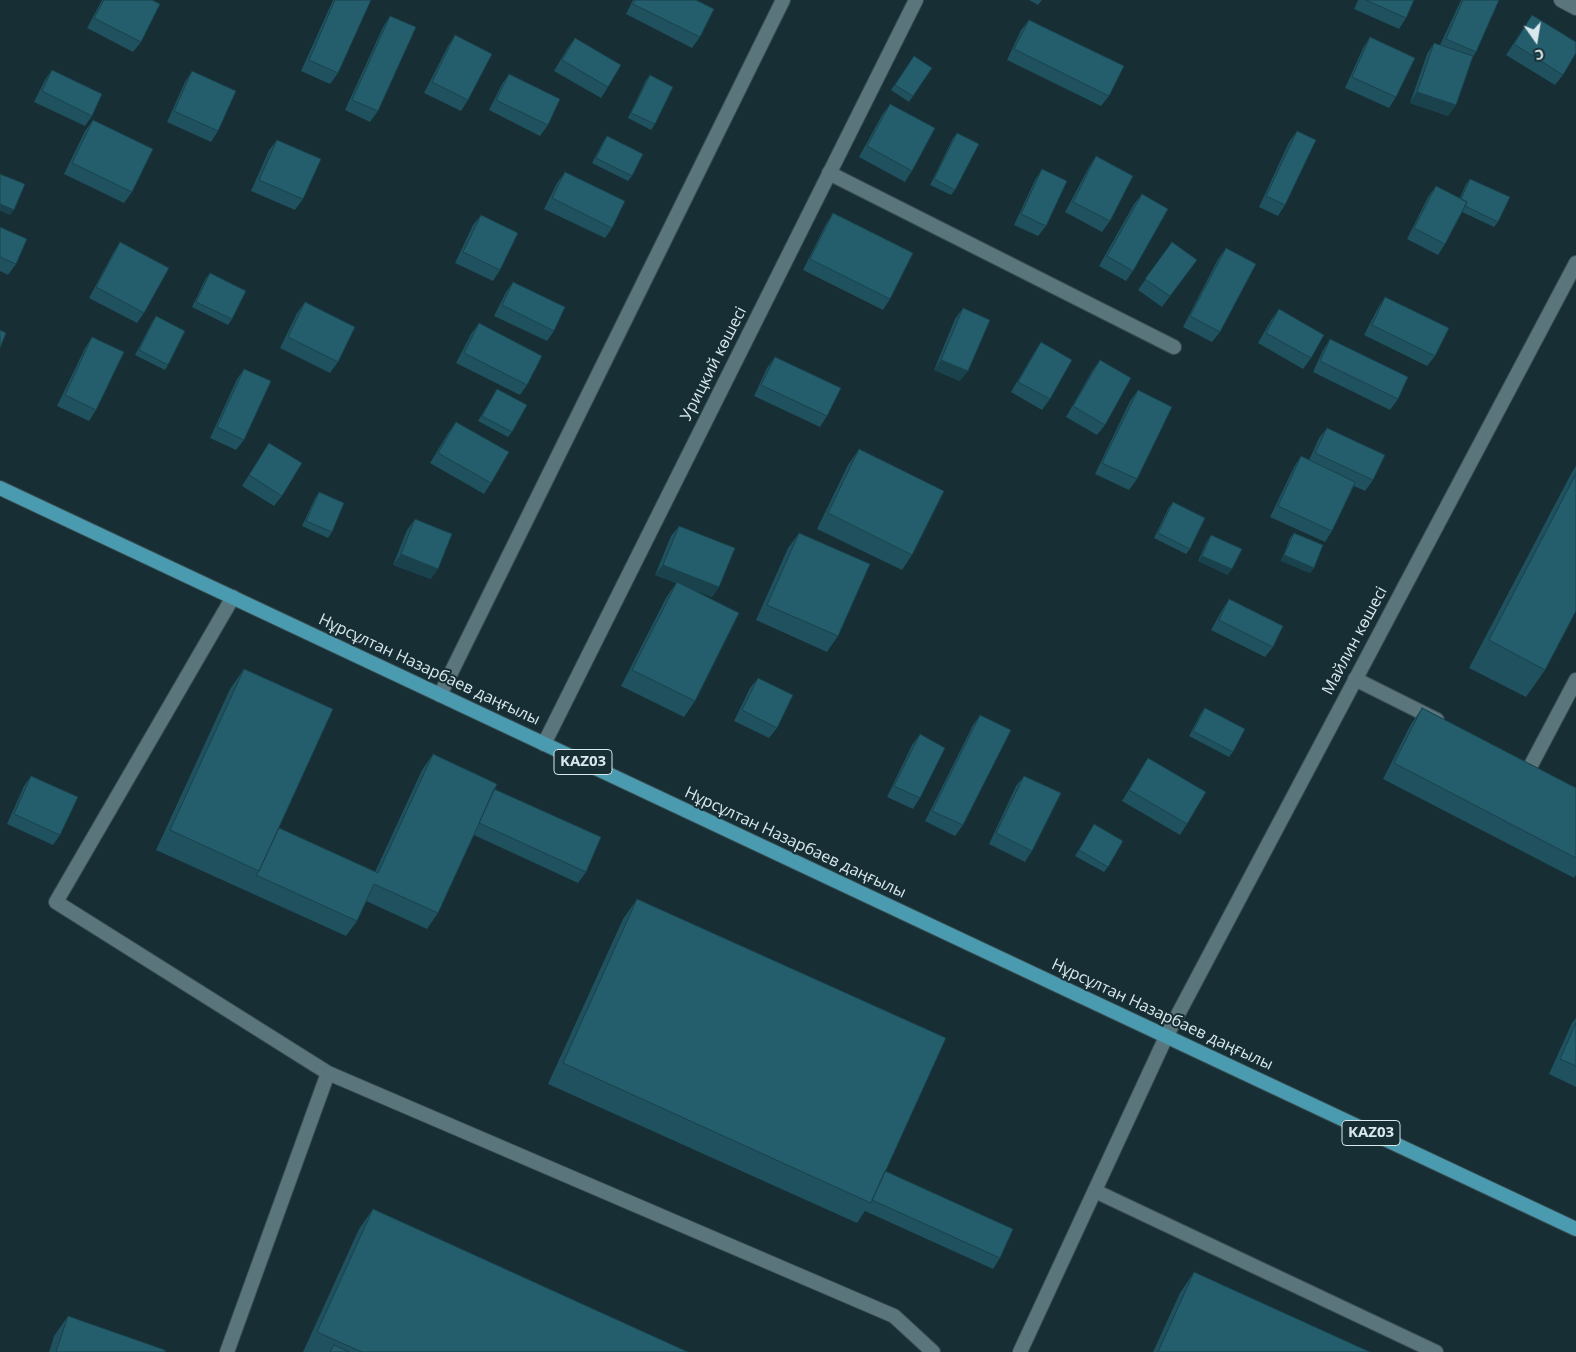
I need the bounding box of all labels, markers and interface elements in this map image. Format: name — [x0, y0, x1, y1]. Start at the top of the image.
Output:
north arrow — [1511, 15, 1561, 65]
text: С — [1533, 45, 1546, 65]
street label: Урицкий көшесі — [677, 304, 751, 424]
street label: Майлин көшесі — [1318, 584, 1392, 698]
street label: Нұрсұлтан Назарбаев даңғылы — [315, 610, 543, 730]
road number: KАZ03 — [554, 750, 612, 774]
street label: Нұрсұлтан Назарбаев даңғылы — [681, 783, 909, 903]
street label: Нұрсұлтан Назарбаев даңғылы — [1048, 955, 1276, 1075]
road number: KАZ03 — [1342, 1120, 1400, 1146]

